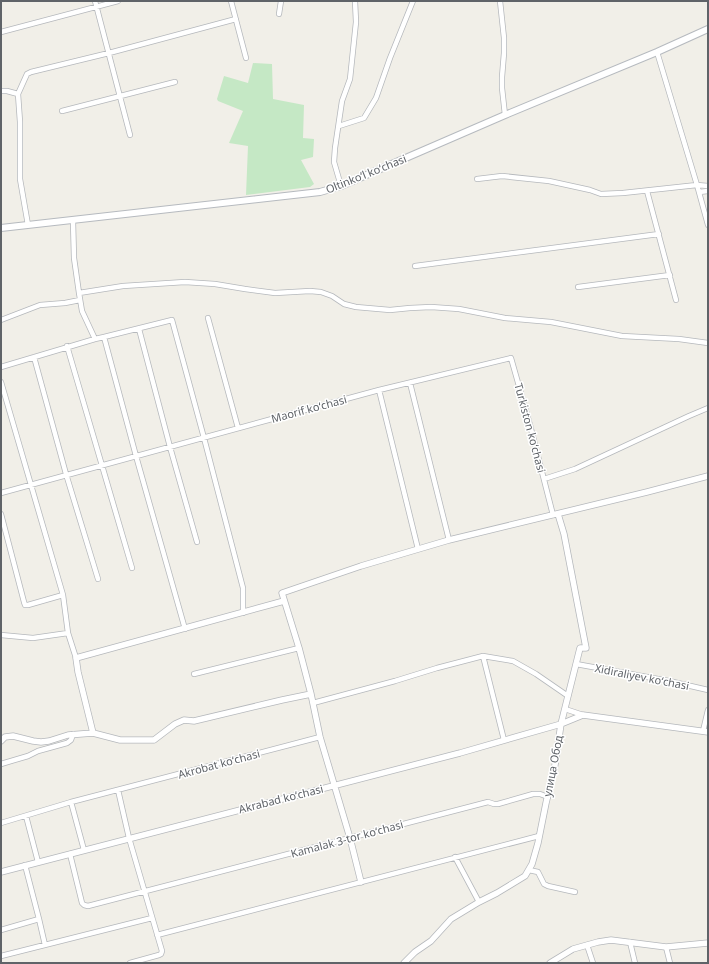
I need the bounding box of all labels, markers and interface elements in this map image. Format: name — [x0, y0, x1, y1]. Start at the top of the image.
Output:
street label: Oltinkoʻl koʻchasi — [323, 150, 408, 197]
street label: Turkiston koʻchasi — [511, 382, 550, 474]
street label: Maorif koʻchasi — [269, 391, 348, 426]
street label: Xidiraliyev koʻchasi — [594, 660, 691, 693]
street label: улица Обод — [539, 734, 566, 798]
street label: Akrobat koʻchasi — [176, 745, 262, 782]
street label: Akrabad koʻchasi — [237, 781, 325, 816]
street label: Kamalak 3-tor koʻchasi — [289, 816, 405, 861]

